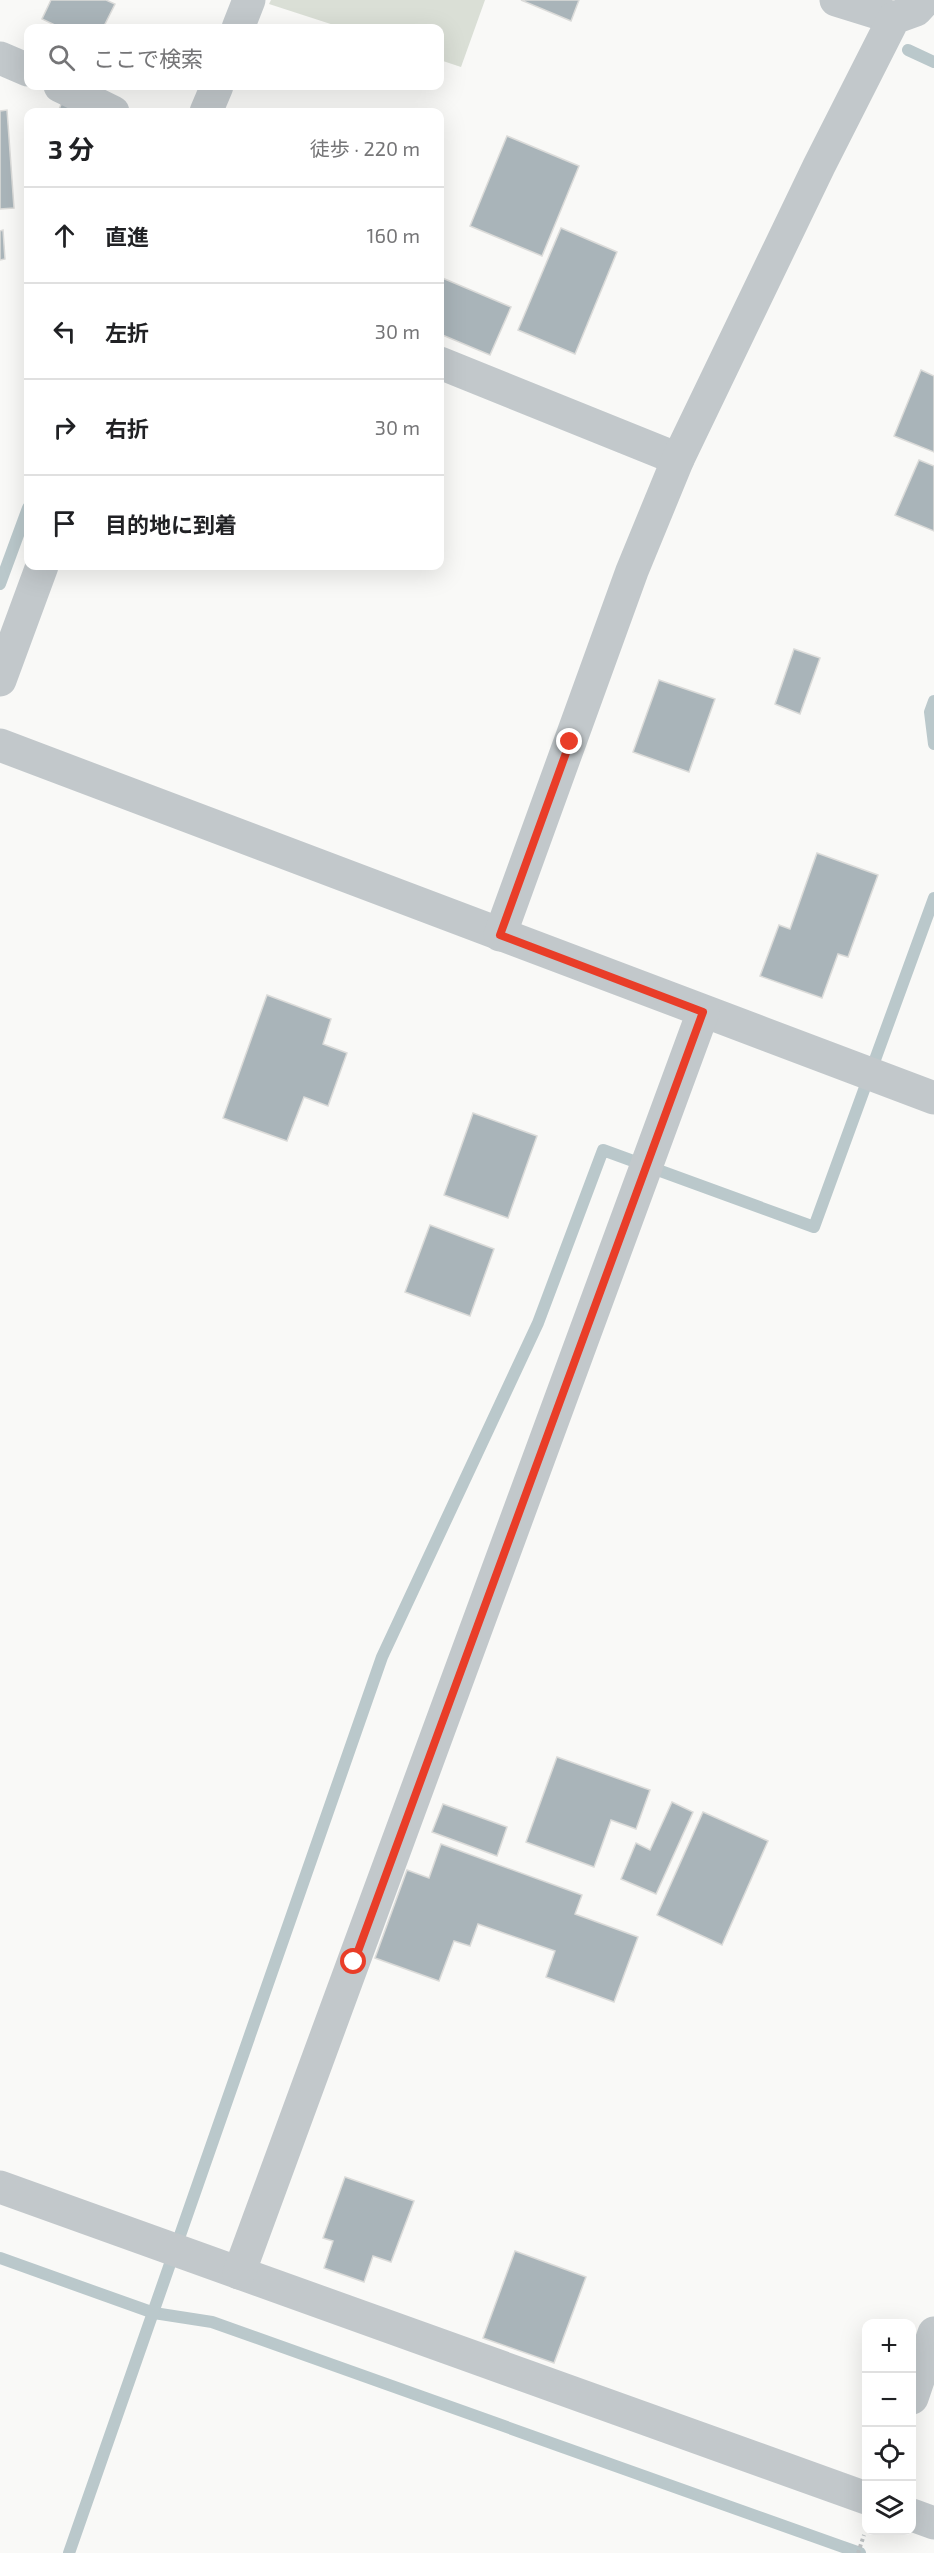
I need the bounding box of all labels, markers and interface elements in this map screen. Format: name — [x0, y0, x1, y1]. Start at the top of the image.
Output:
search box — [24, 24, 444, 90]
icon: search — [45, 41, 78, 74]
text: ここで検索 — [93, 45, 203, 71]
text: 3 分 — [48, 133, 94, 164]
text: 徒歩 · 220 m — [310, 136, 420, 160]
icon: ahead — [48, 219, 81, 252]
text: 直進 — [105, 223, 149, 249]
text: 160 m — [367, 223, 420, 247]
icon: left — [48, 315, 81, 348]
text: 左折 — [105, 319, 149, 345]
text: 30 m — [375, 319, 420, 343]
icon: right — [48, 411, 81, 444]
text: 右折 — [105, 415, 149, 441]
text: 30 m — [375, 415, 420, 439]
icon: arrive — [48, 507, 81, 540]
text: 目的地に到着 — [105, 511, 237, 537]
route end — [556, 728, 582, 754]
route start — [340, 1948, 366, 1974]
map controls — [862, 2319, 916, 2535]
button: + — [862, 2319, 916, 2373]
button: − — [862, 2373, 916, 2427]
button: locate — [862, 2427, 916, 2481]
button: layers — [862, 2481, 916, 2535]

